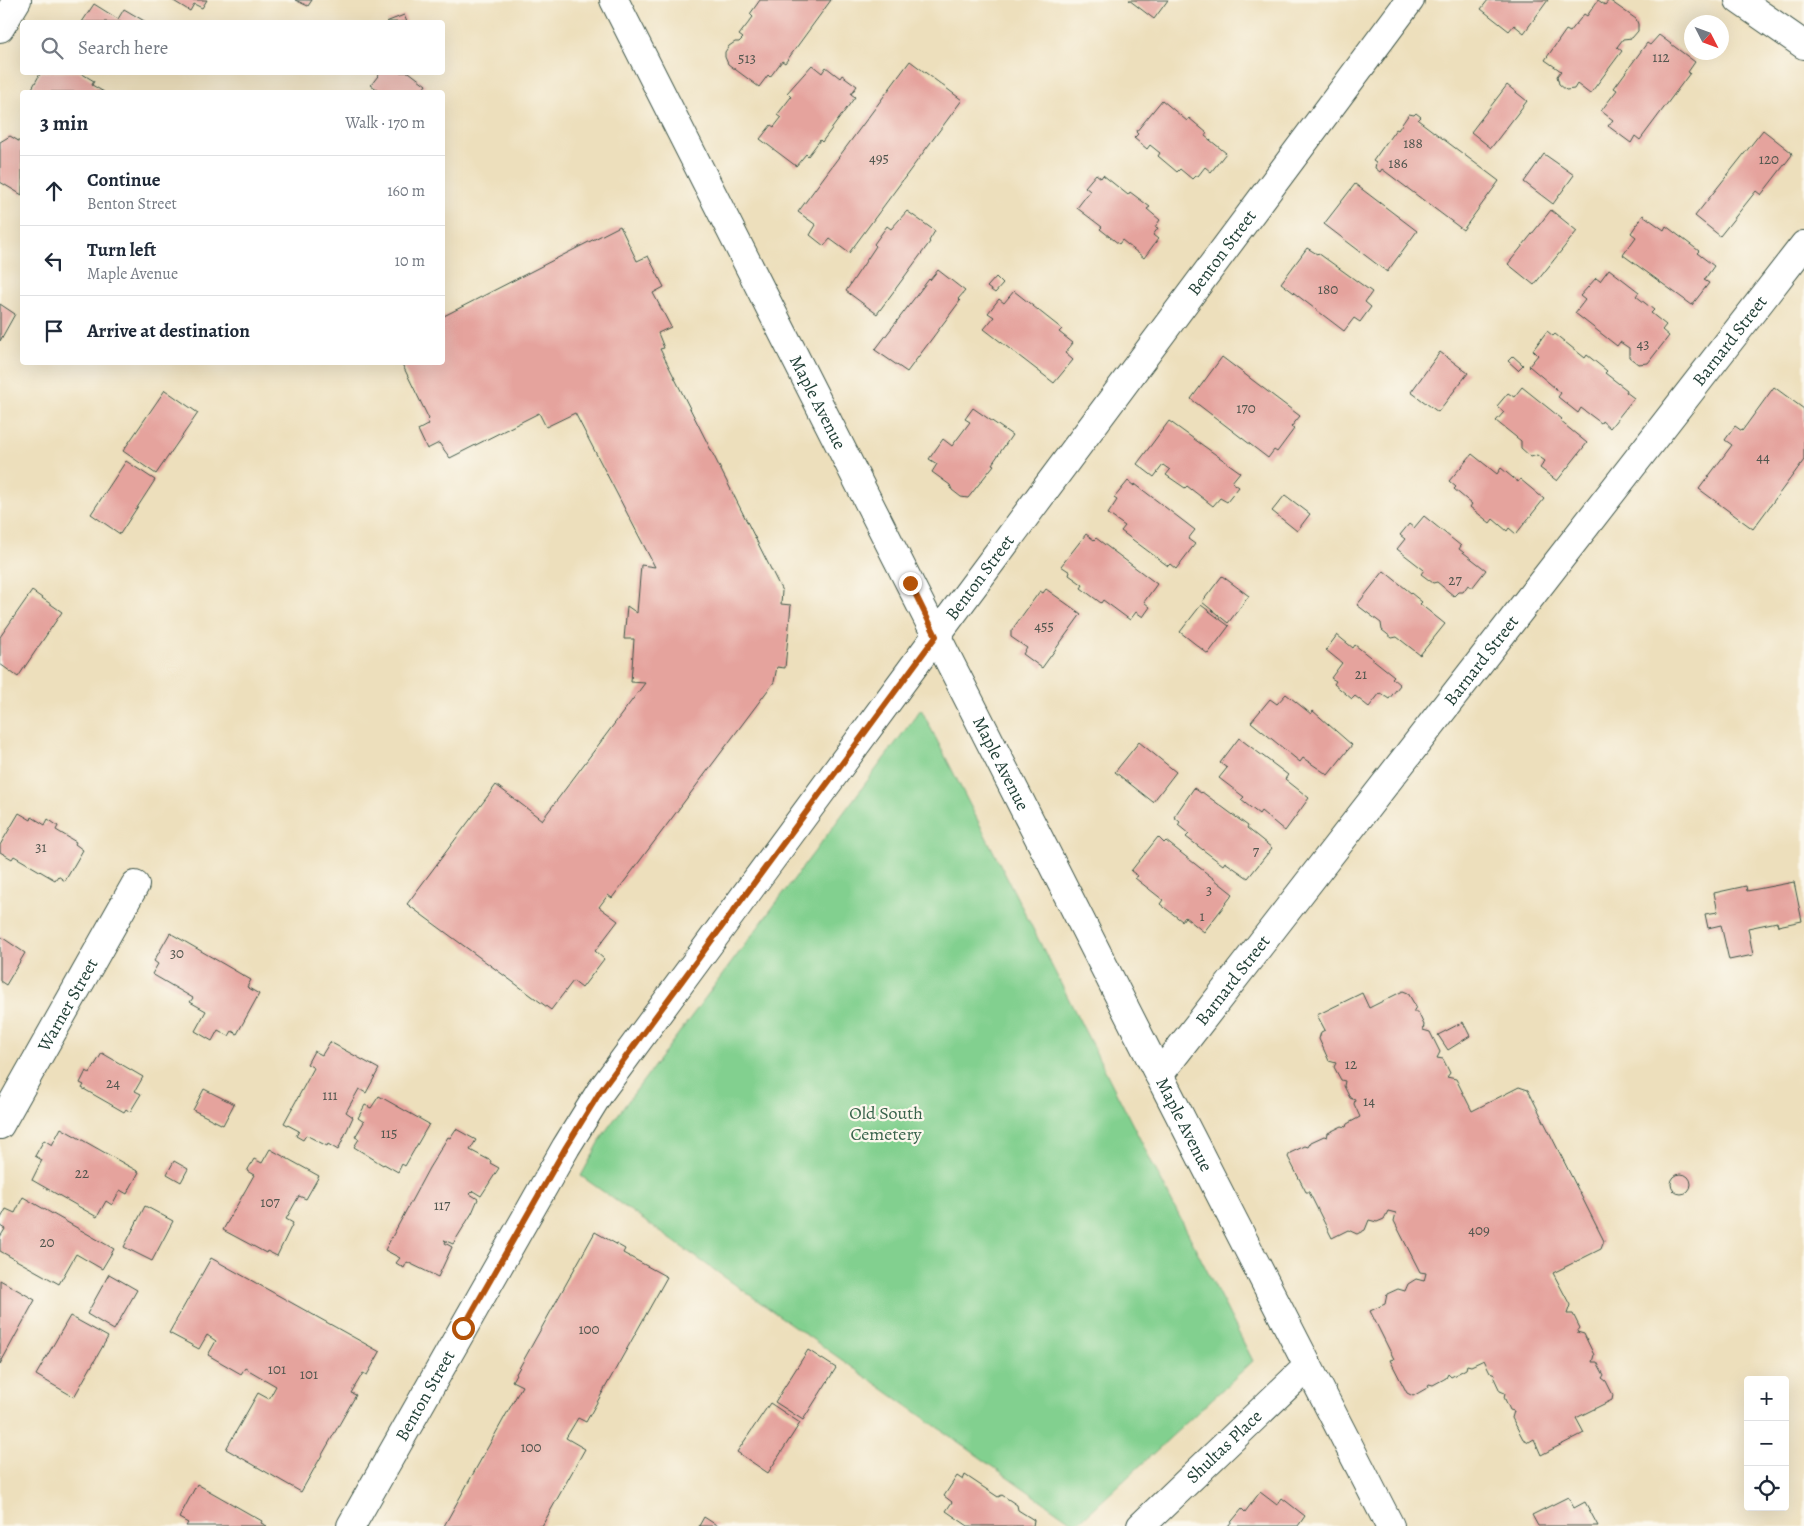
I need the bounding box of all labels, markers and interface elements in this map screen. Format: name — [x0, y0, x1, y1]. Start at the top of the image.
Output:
north arrow — [1684, 15, 1729, 60]
search box — [20, 20, 445, 75]
icon: search — [38, 34, 66, 62]
text: Search here — [78, 35, 168, 61]
house number: 112 — [1652, 47, 1670, 67]
house number: 513 — [738, 48, 756, 68]
text: 3 min — [40, 109, 88, 137]
text: Walk · 170 m — [345, 112, 425, 134]
house number: 188 — [1403, 133, 1423, 153]
house number: 495 — [869, 148, 889, 168]
house number: 120 — [1759, 149, 1779, 169]
house number: 186 — [1388, 153, 1408, 173]
text: Continue — [87, 167, 161, 193]
icon: ahead — [40, 177, 68, 205]
text: 160 m — [387, 180, 425, 202]
text: Benton Street — [87, 193, 177, 215]
street label: Benton Street — [1182, 205, 1262, 300]
text: Turn left — [87, 237, 156, 263]
icon: left — [40, 247, 68, 275]
text: 10 m — [395, 250, 425, 272]
text: Maple Avenue — [87, 263, 178, 285]
house number: 180 — [1318, 279, 1338, 299]
street label: Barnard Street — [1687, 290, 1772, 391]
icon: arrive — [40, 317, 68, 345]
text: Arrive at destination — [87, 318, 250, 344]
house number: 43 — [1636, 334, 1650, 354]
street label: Maple Avenue — [784, 351, 852, 453]
house number: 170 — [1236, 398, 1256, 418]
house number: 44 — [1756, 447, 1770, 467]
street label: Benton Street — [940, 530, 1020, 625]
house number: 27 — [1448, 570, 1462, 590]
route end — [899, 572, 922, 595]
street label: Barnard Street — [1438, 610, 1524, 711]
house number: 455 — [1034, 616, 1054, 636]
house number: 21 — [1355, 664, 1367, 684]
street label: Maple Avenue — [967, 712, 1035, 815]
house number: 31 — [35, 837, 47, 857]
house number: 7 — [1253, 841, 1260, 861]
house number: 3 — [1206, 880, 1212, 900]
house number: 1 — [1199, 906, 1205, 926]
street label: Barnard Street — [1190, 930, 1275, 1030]
house number: 30 — [170, 943, 184, 963]
street label: Warner Street — [31, 954, 103, 1057]
house number: 12 — [1345, 1054, 1357, 1074]
house number: 24 — [106, 1073, 120, 1093]
street label: Maple Avenue — [1150, 1073, 1219, 1176]
house number: 111 — [322, 1085, 338, 1105]
house number: 14 — [1363, 1091, 1375, 1111]
park label: Old South Cemetery — [849, 1101, 923, 1146]
house number: 115 — [381, 1123, 397, 1143]
house number: 22 — [75, 1163, 89, 1183]
house number: 107 — [260, 1192, 280, 1212]
house number: 117 — [434, 1195, 451, 1215]
house number: 409 — [1468, 1220, 1490, 1240]
house number: 20 — [39, 1232, 55, 1252]
route start — [452, 1317, 475, 1340]
house number: 100 — [578, 1319, 600, 1339]
street label: Benton Street — [390, 1346, 460, 1445]
house number: 101 — [268, 1359, 286, 1379]
house number: 101 — [300, 1364, 318, 1384]
map controls — [1744, 1376, 1789, 1511]
button: + — [1744, 1376, 1789, 1421]
street label: Shultas Place — [1181, 1404, 1267, 1488]
button: − — [1744, 1421, 1789, 1466]
house number: 100 — [520, 1437, 542, 1457]
button: locate — [1744, 1466, 1789, 1511]

